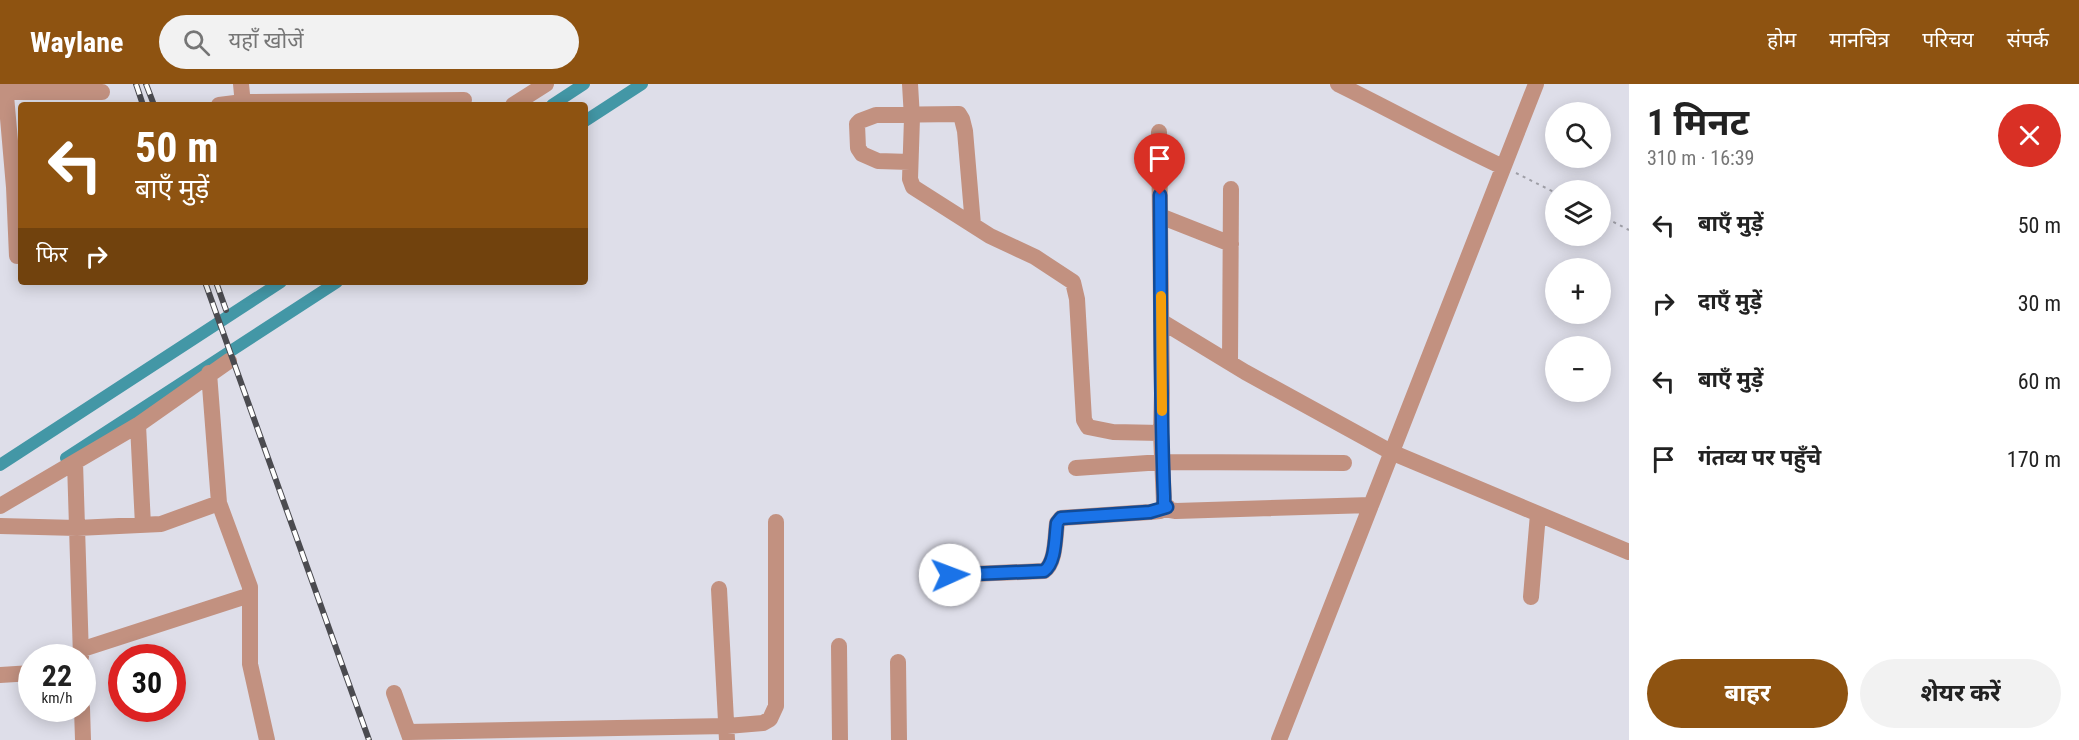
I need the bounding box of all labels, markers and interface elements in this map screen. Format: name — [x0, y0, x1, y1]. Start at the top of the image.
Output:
search box — [159, 15, 579, 69]
text: Waylane — [30, 26, 123, 59]
icon: search — [180, 26, 213, 59]
text: यहाँ खोजें — [228, 28, 304, 53]
text: होम — [1767, 28, 1796, 52]
text: मानचित्र — [1829, 28, 1889, 52]
text: परिचय — [1922, 28, 1974, 52]
text: संपर्क — [2007, 28, 2049, 52]
map controls — [1545, 102, 1611, 402]
button: search — [1545, 102, 1611, 168]
text: 1 मिनट — [1647, 102, 1749, 144]
button: close — [1998, 104, 2061, 167]
text: 50 m — [135, 123, 218, 172]
icon: left — [36, 126, 114, 204]
pin — [1134, 133, 1185, 195]
icon: arrive — [1143, 142, 1176, 175]
text: 310 m · 16:39 — [1647, 146, 1754, 170]
text: बाएँ मुड़ें — [135, 173, 209, 205]
button: layers — [1545, 180, 1611, 246]
icon: left — [1647, 209, 1680, 242]
text: बाएँ मुड़ें — [1698, 211, 1763, 236]
text: 50 m — [2018, 213, 2061, 238]
icon: right — [80, 240, 113, 273]
text: फिर — [36, 242, 68, 267]
button: + — [1545, 258, 1611, 324]
icon: right — [1647, 287, 1680, 320]
text: दाएँ मुड़ें — [1698, 289, 1762, 314]
text: 30 m — [2018, 291, 2061, 316]
button: − — [1545, 336, 1611, 402]
icon: left — [1647, 365, 1680, 398]
text: बाएँ मुड़ें — [1698, 367, 1763, 392]
text: 60 m — [2018, 369, 2061, 394]
icon: arrive — [1647, 443, 1680, 476]
text: गंतव्य पर पहुँचे — [1698, 445, 1821, 470]
text: 170 m — [2007, 447, 2061, 472]
position arrow — [918, 543, 982, 607]
speed limit sign: 30 — [108, 644, 186, 722]
text: 22 — [42, 658, 72, 693]
button: बाहर — [1647, 659, 1848, 728]
button: शेयर करें — [1860, 659, 2061, 728]
text: km/h — [42, 689, 72, 707]

